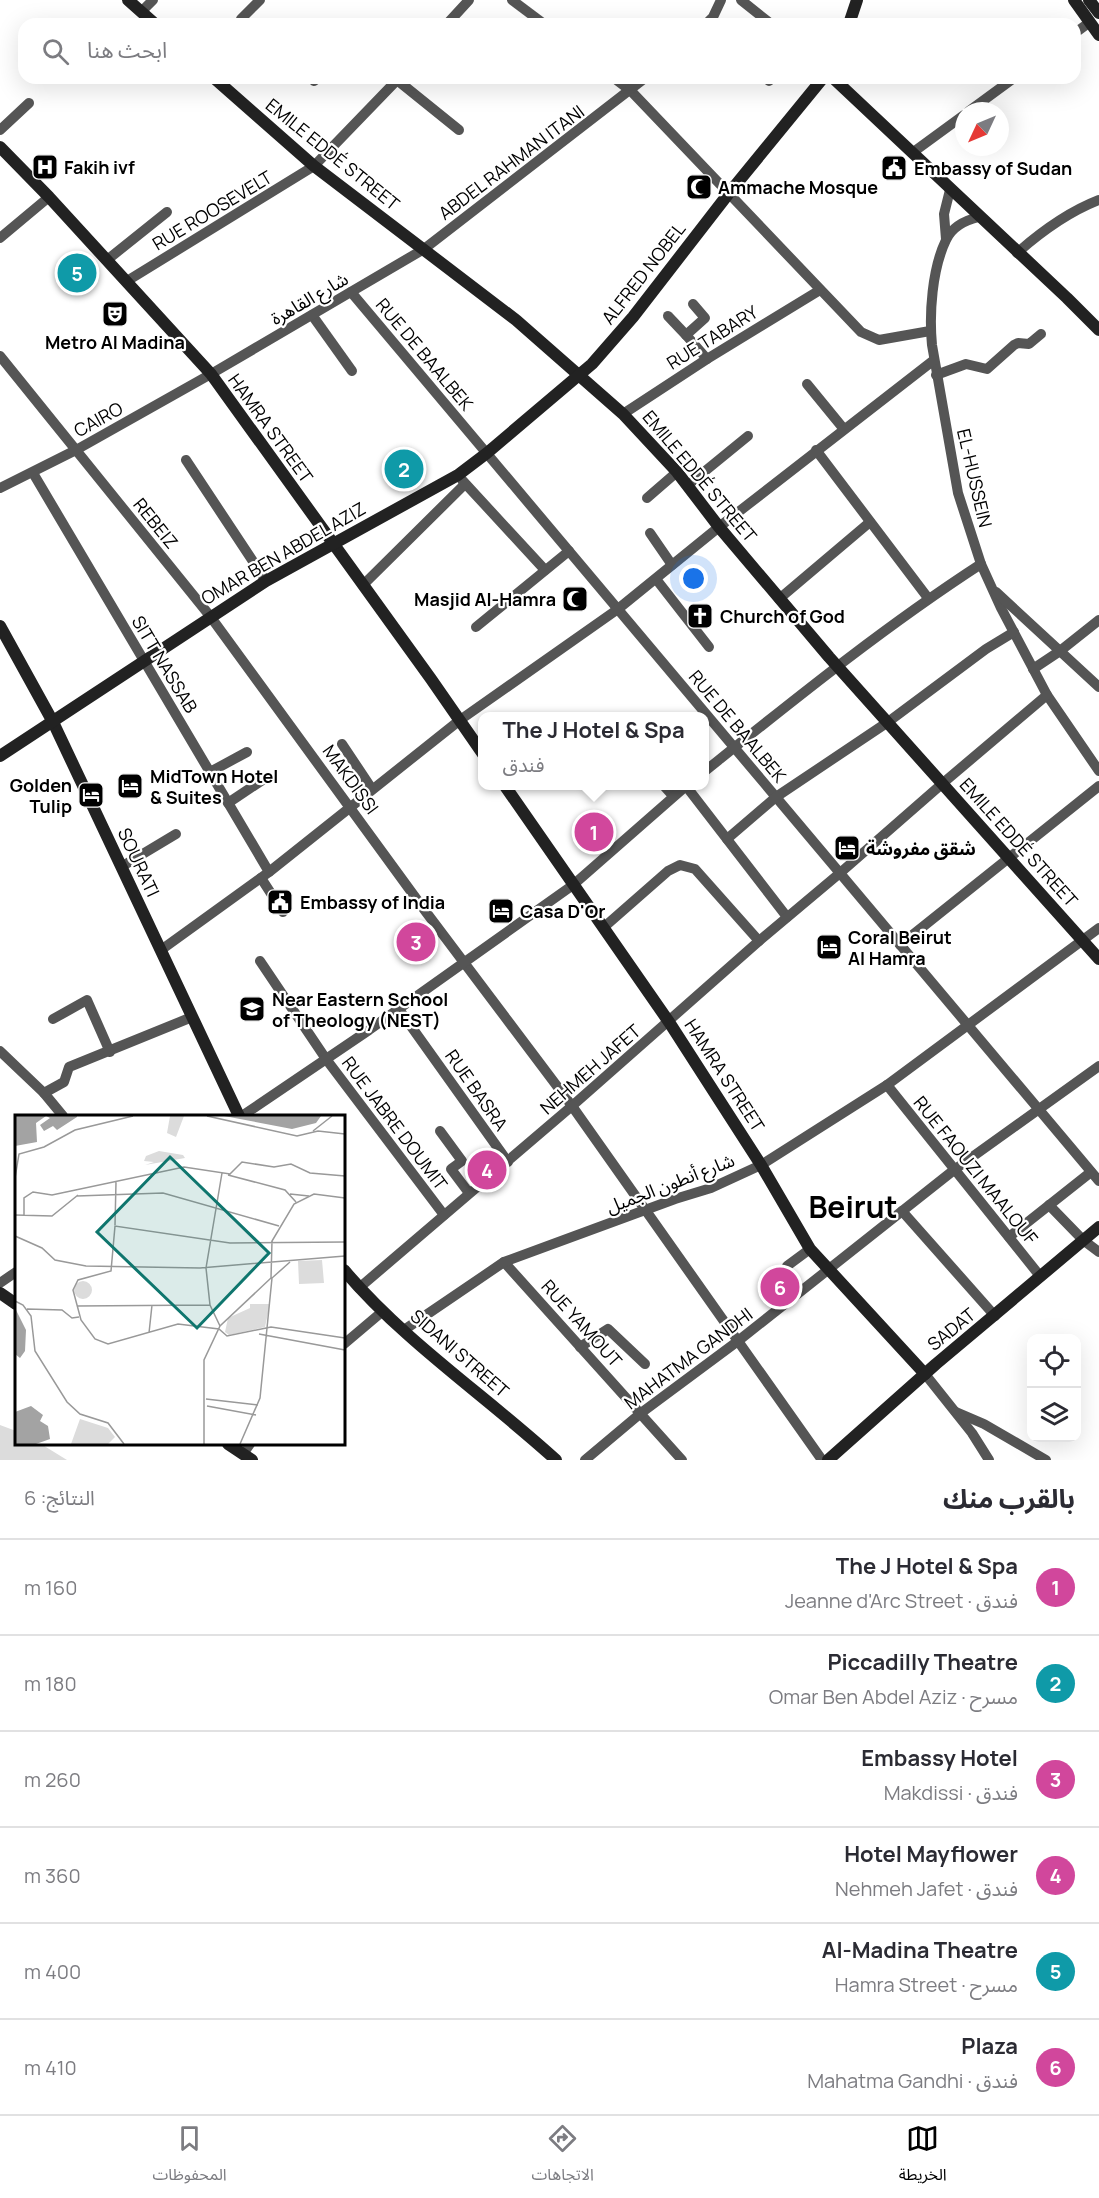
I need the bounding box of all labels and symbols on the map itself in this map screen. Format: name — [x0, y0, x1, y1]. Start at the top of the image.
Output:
street label: EMILE EDDÉ STREET — [261, 93, 405, 216]
street label: ABDEL RAHMAN ITANI — [433, 99, 589, 225]
north arrow — [955, 102, 1009, 156]
hospital icon: Fakih ivf — [30, 152, 60, 182]
public building icon: Embassy of Sudan — [879, 153, 909, 183]
place label: Fakih ivf — [64, 155, 135, 179]
place label: Embassy of Sudan — [914, 156, 1072, 180]
street label: RUE ROOSEVELT — [148, 165, 277, 255]
mosque icon: Ammache Mosque — [684, 172, 714, 202]
place label: Ammache Mosque — [718, 175, 878, 199]
street label: ALFRED NOBEL — [596, 217, 690, 329]
pin: 5 — [58, 250, 97, 296]
street label: شارع القاهرة — [266, 266, 354, 332]
street label: RUE DE BAALBEK — [371, 293, 479, 415]
theatre icon: Metro Al Madina — [100, 299, 130, 329]
street label: RUE TABARY — [662, 299, 763, 375]
place label: Metro Al Madina — [45, 330, 185, 354]
street label: HAMRA STREET — [223, 368, 319, 488]
street label: CAIRO — [69, 396, 127, 442]
street label: EMILE EDDÉ STREET — [638, 405, 763, 547]
street label: EL-HUSSEIN — [952, 426, 998, 530]
pin: 2 — [384, 446, 424, 492]
street label: REBEIZ — [128, 493, 184, 553]
street label: OMAR BEN ABDEL AZIZ — [196, 496, 370, 610]
your location — [679, 564, 708, 593]
mosque icon: Masjid Al-Hamra — [560, 584, 590, 614]
place label: Masjid Al-Hamra — [414, 587, 556, 611]
church icon: Church of God — [685, 601, 715, 631]
place label: Church of God — [720, 604, 845, 628]
street label: SITT NASSAB — [127, 611, 203, 717]
street label: RUE DE BAALBEK — [684, 665, 792, 787]
street label: MAKDISSI — [318, 740, 384, 818]
place label: MidTown Hotel & Suites — [150, 764, 278, 809]
hotel icon: MidTown Hotel & Suites — [115, 771, 145, 801]
place label: Golden Tulip — [10, 773, 72, 818]
street label: EMILE EDDÉ STREET — [955, 773, 1083, 912]
hotel icon: Golden Tulip — [76, 780, 106, 810]
pin: 1 — [574, 810, 614, 854]
street label: SOURATI — [113, 824, 165, 900]
hotel icon: شقق مفروشة — [832, 833, 862, 863]
place label: شقق مفروشة — [866, 836, 976, 860]
public building icon: Embassy of India — [265, 887, 295, 917]
place label: Embassy of India — [300, 890, 445, 914]
hotel icon: Casa D'Or — [486, 896, 516, 926]
place label: Casa D'Or — [520, 899, 605, 923]
pin: 3 — [396, 920, 436, 964]
place label: Coral Beirut Al Hamra — [848, 925, 952, 970]
hotel icon: Coral Beirut Al Hamra — [814, 932, 844, 962]
place label: Near Eastern School of Theology (NEST) — [272, 987, 448, 1032]
school or university icon: Near Eastern School of Theology (NEST) — [237, 994, 267, 1024]
street label: HAMRA STREET — [680, 1014, 771, 1136]
street label: NEHMEH JAFET — [535, 1019, 645, 1119]
street label: RUE BASRA — [440, 1045, 514, 1136]
street label: RUE JABRE DOUMIT — [337, 1051, 453, 1195]
street label: RUE FAOUZI MAALOUF — [909, 1091, 1043, 1249]
inset map — [15, 1115, 345, 1445]
street label: شارع أنطون الجميل — [602, 1147, 739, 1221]
pin: 4 — [468, 1148, 506, 1192]
district label: Beirut — [808, 1186, 898, 1227]
pin: 6 — [760, 1264, 800, 1310]
street label: RUE YAMOUT — [536, 1274, 628, 1372]
street label: MAHATMA GANDHI — [619, 1302, 757, 1414]
street label: SADAT — [922, 1302, 980, 1356]
street label: SIDANI STREET — [406, 1304, 514, 1403]

